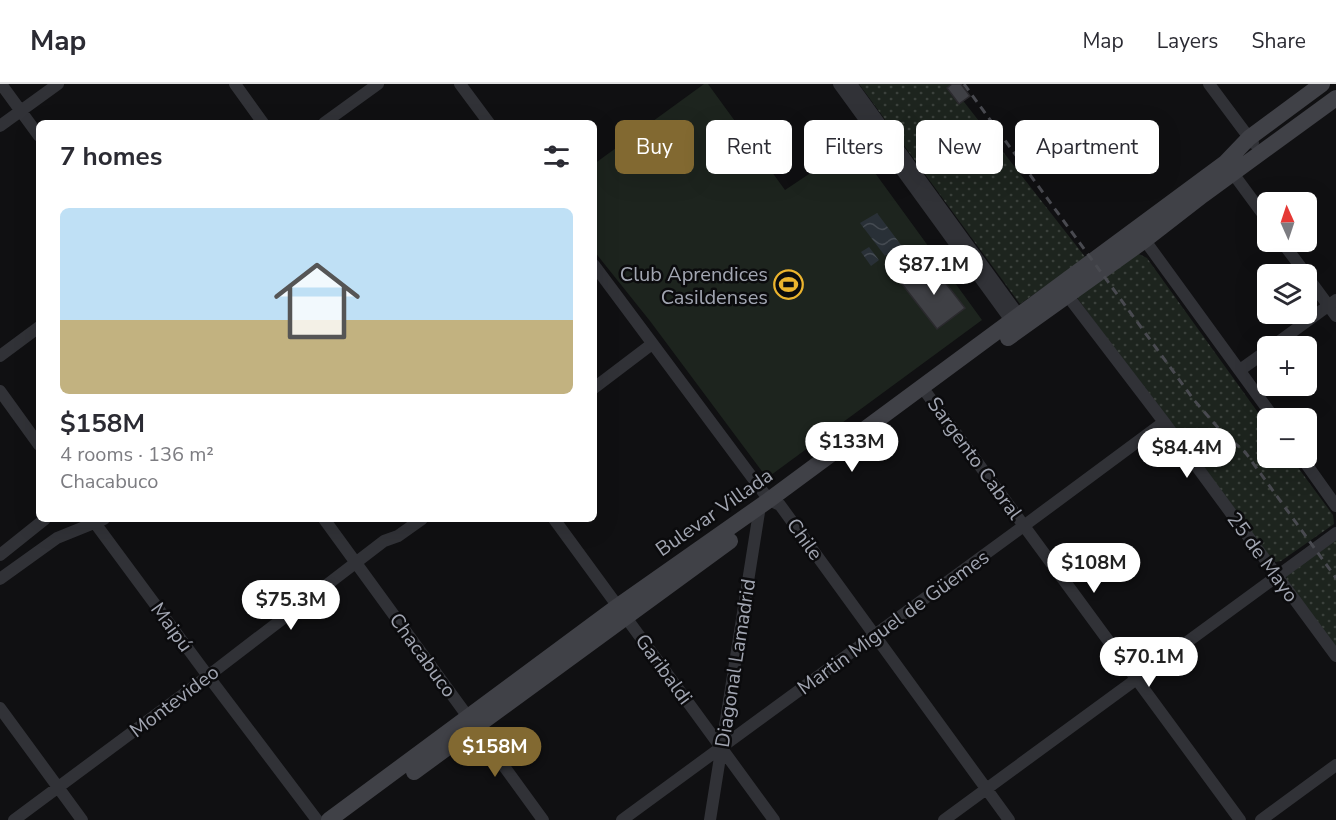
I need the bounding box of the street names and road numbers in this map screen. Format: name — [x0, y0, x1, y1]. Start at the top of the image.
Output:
street label: Sargento Cabral — [921, 391, 1028, 525]
street label: Bulevar Villada — [650, 462, 778, 563]
street label: 25 de Mayo — [1221, 507, 1305, 608]
street label: Chile — [780, 513, 829, 566]
street label: Martin Miguel de Güemes — [792, 544, 995, 701]
street label: Diagonal Lamadrid — [709, 577, 762, 749]
street label: Maipú — [144, 597, 199, 658]
street label: Chacabuco — [383, 608, 462, 703]
street label: Garibaldi — [629, 628, 698, 710]
street label: Montevideo — [124, 659, 224, 744]

